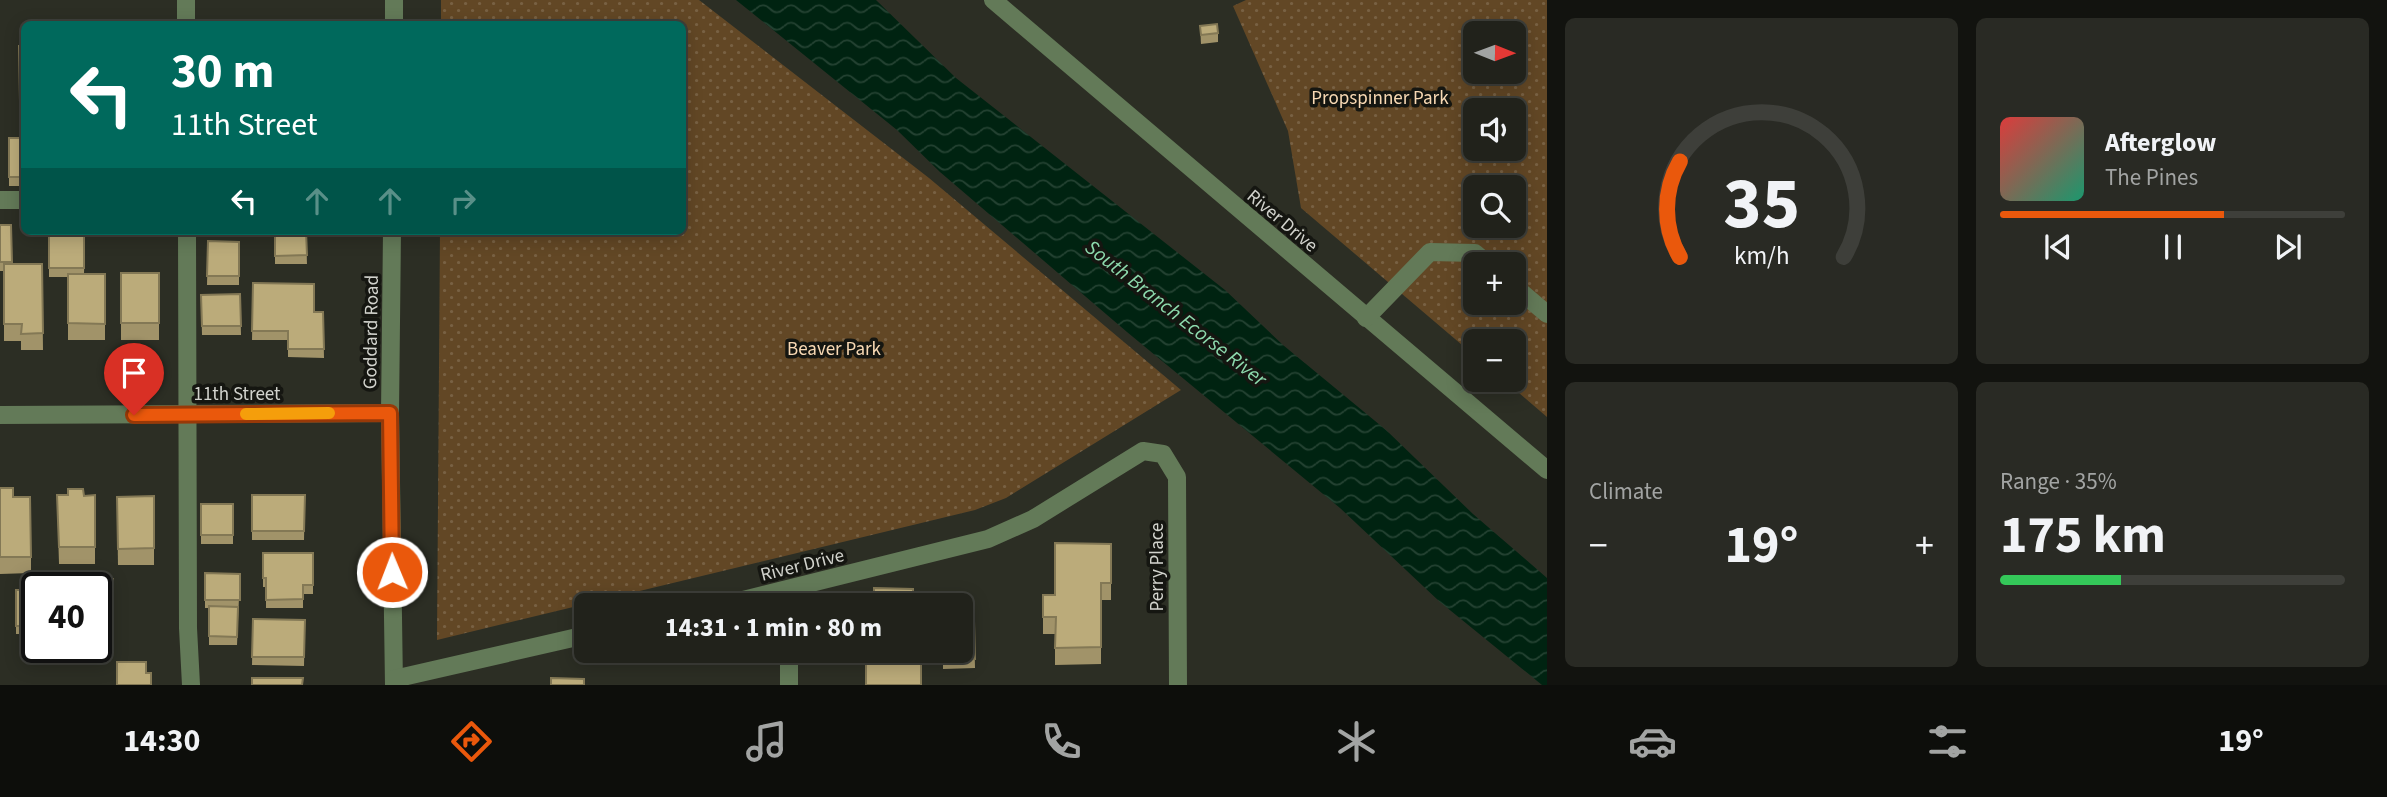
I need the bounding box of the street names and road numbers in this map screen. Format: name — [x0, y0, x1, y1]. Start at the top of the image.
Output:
street label: River Drive — [1241, 183, 1323, 259]
street label: Goddard Road — [357, 275, 386, 389]
street label: 11th Street — [193, 381, 281, 408]
street label: Perry Place — [1144, 523, 1171, 611]
street label: River Drive — [758, 542, 847, 589]

